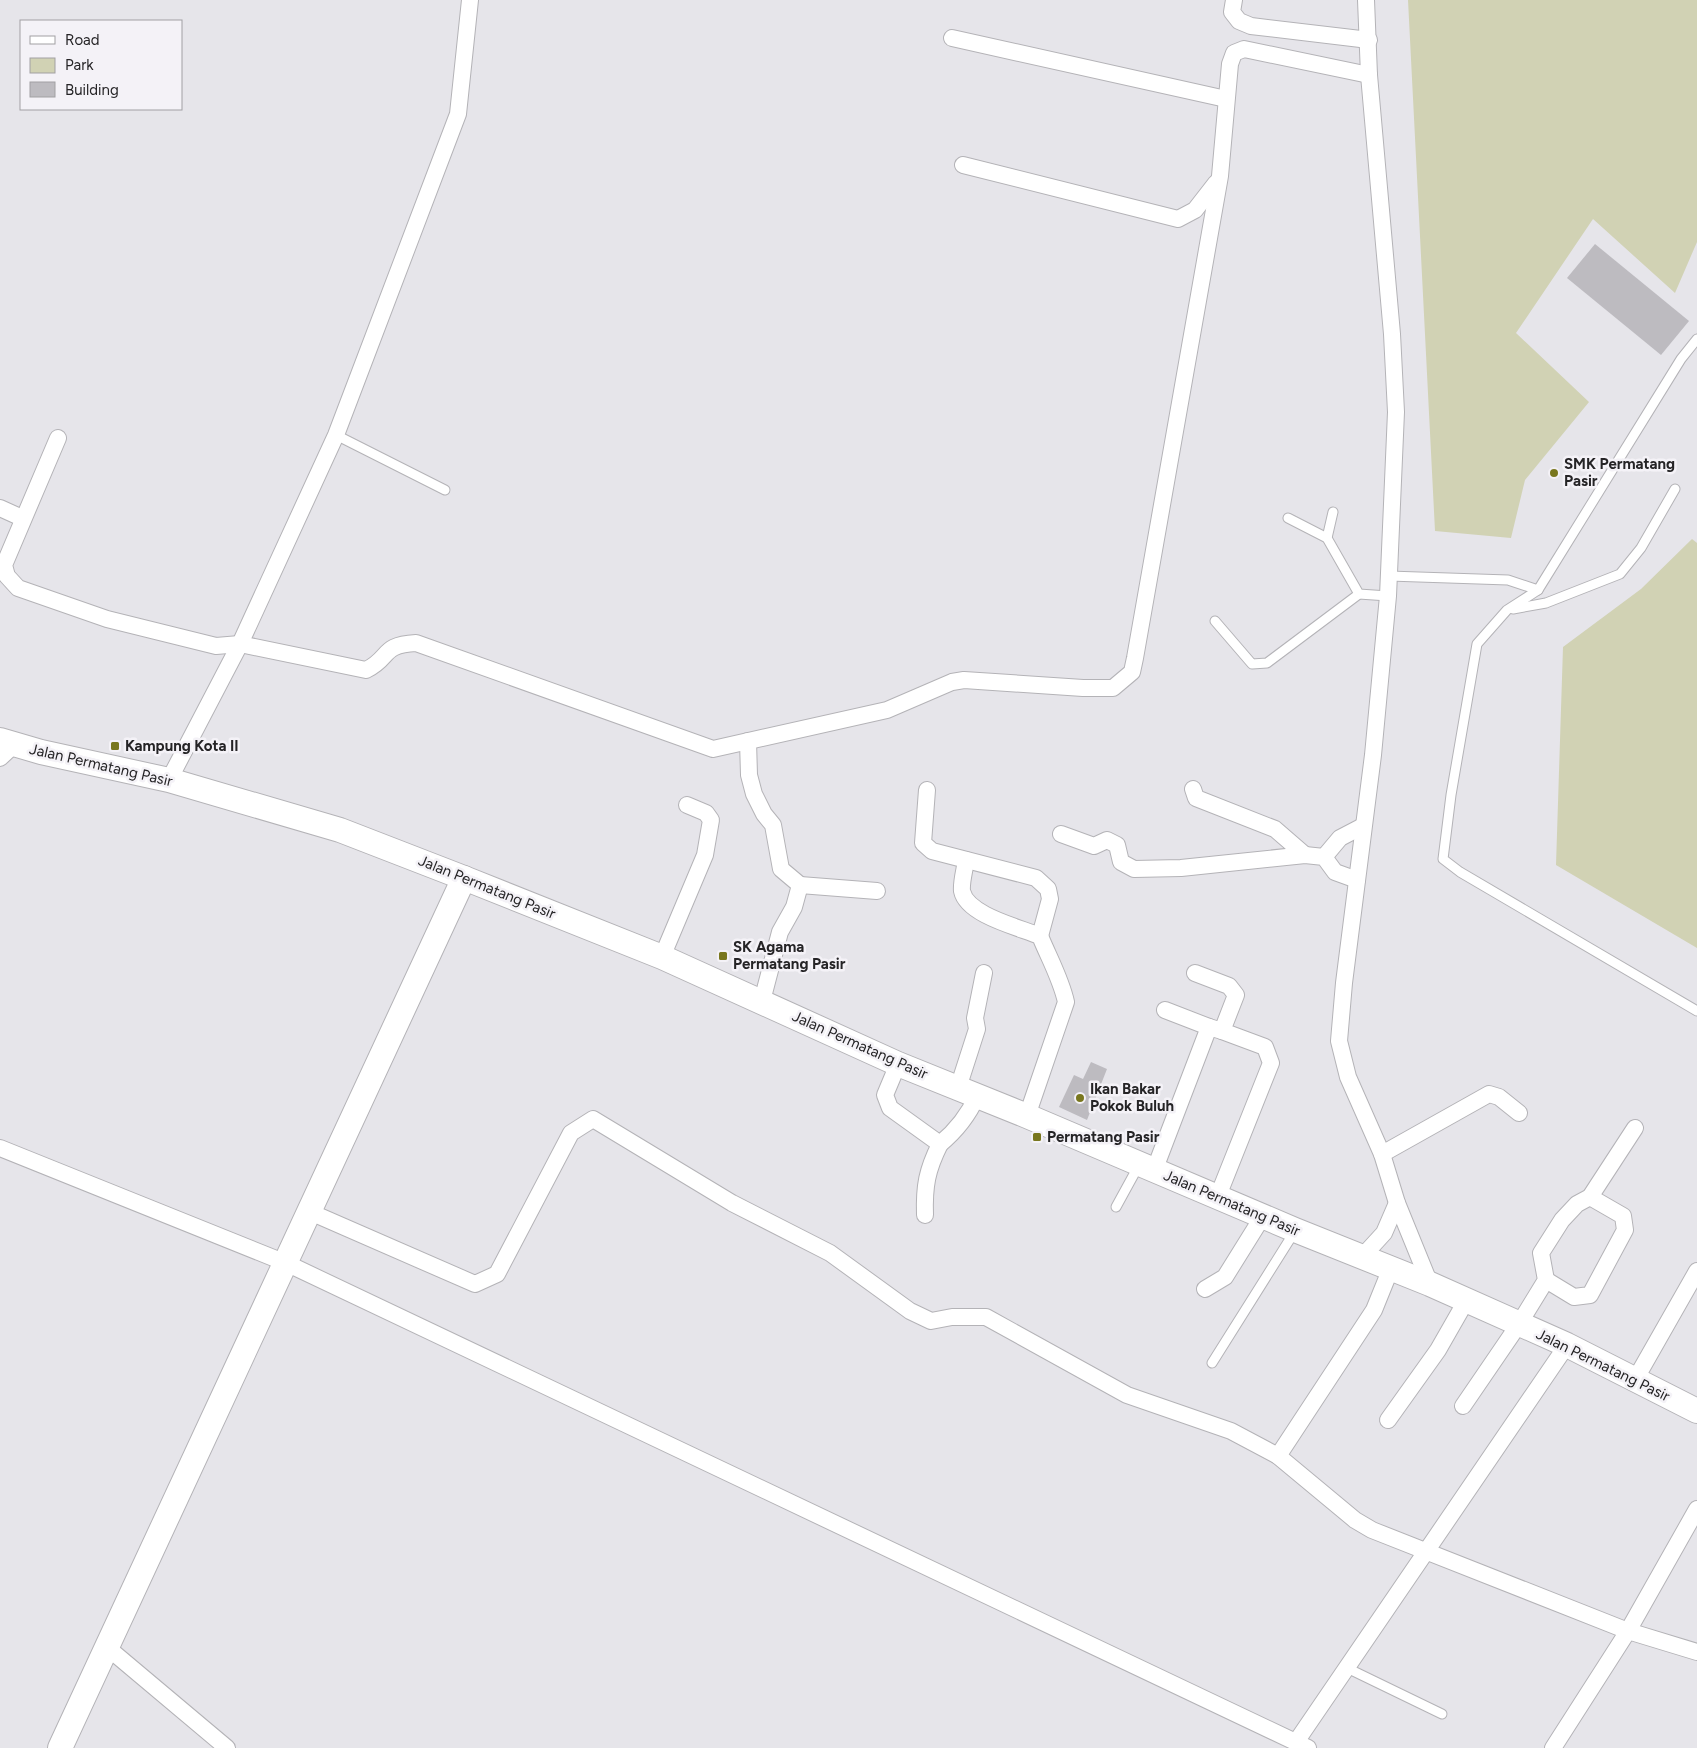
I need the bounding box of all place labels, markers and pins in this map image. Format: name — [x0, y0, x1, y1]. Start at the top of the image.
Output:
place label: SMK Permatang Pasir — [1564, 455, 1675, 490]
marker: SMK Permatang Pasir — [1548, 467, 1560, 479]
place label: Kampung Kota II — [125, 737, 239, 755]
marker: Kampung Kota II — [109, 740, 121, 752]
place label: SK Agama Permatang Pasir — [733, 938, 846, 973]
marker: SK Agama Permatang Pasir — [717, 950, 729, 962]
place label: Ikan Bakar Pokok Buluh — [1090, 1080, 1174, 1115]
marker: Ikan Bakar Pokok Buluh — [1074, 1092, 1086, 1104]
place label: Permatang Pasir — [1047, 1128, 1160, 1146]
marker: Permatang Pasir — [1031, 1131, 1043, 1143]

